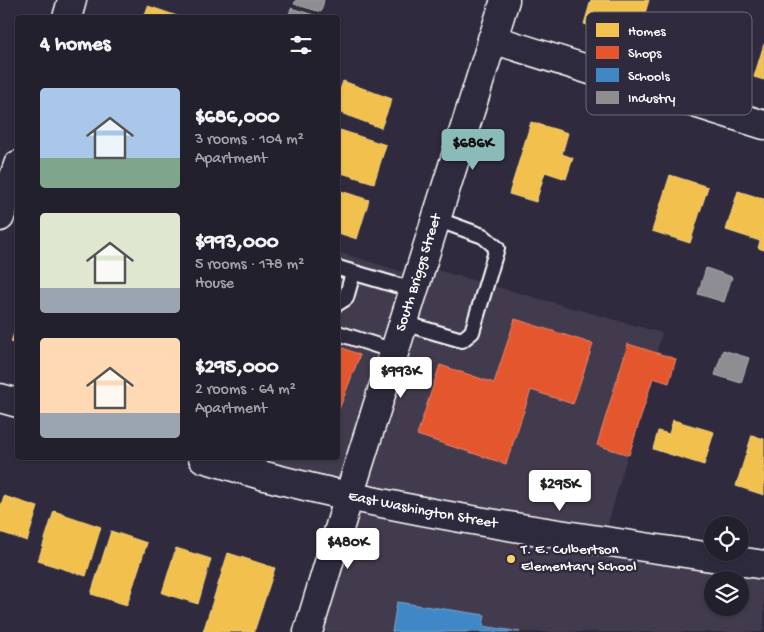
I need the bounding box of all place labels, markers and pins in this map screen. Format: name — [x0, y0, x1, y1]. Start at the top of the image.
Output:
pin: $686K — [438, 128, 508, 171]
pin: $993K — [366, 356, 436, 399]
pin: $295K — [525, 470, 595, 512]
pin: $480K — [313, 528, 383, 570]
place label: T. E. Culbertson Elementary School — [520, 541, 637, 576]
marker: T. E. Culbertson Elementary School — [505, 553, 517, 565]

